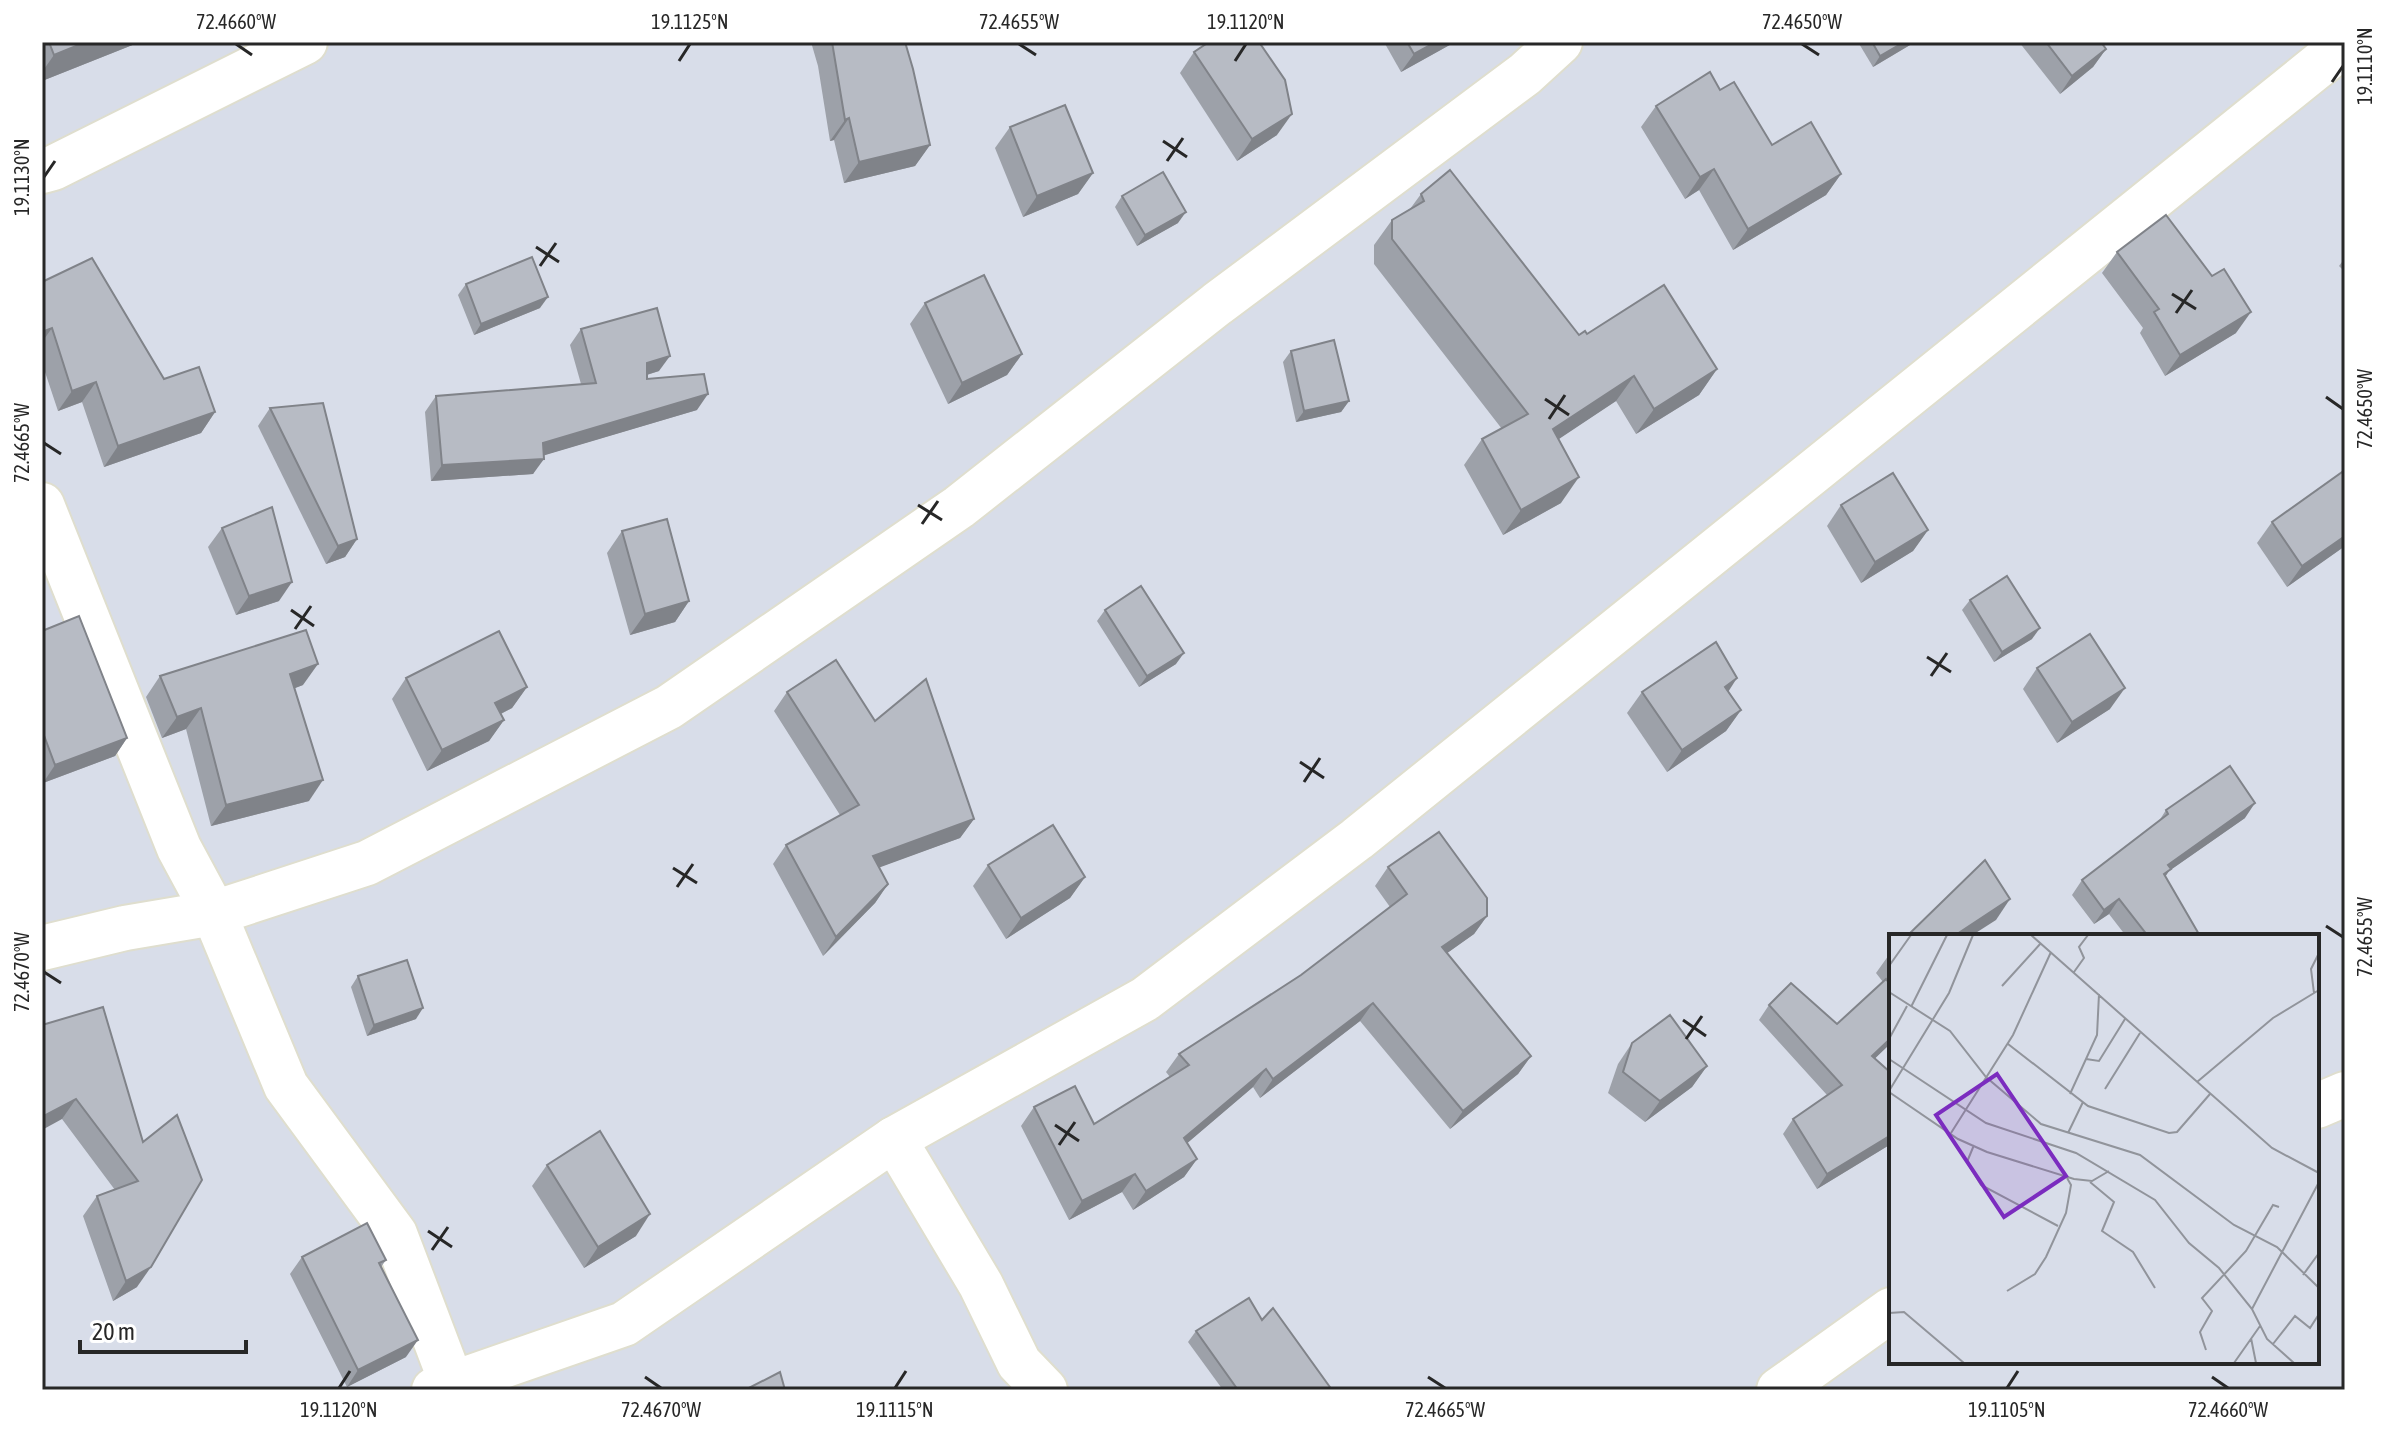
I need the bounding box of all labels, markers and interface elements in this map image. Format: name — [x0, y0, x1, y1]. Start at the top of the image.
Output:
text: 72.4660°W — [196, 10, 276, 33]
text: 19.1125°N — [651, 10, 729, 33]
text: 72.4655°W — [979, 10, 1059, 33]
text: 19.1120°N — [1207, 10, 1285, 33]
text: 72.4650°W — [1762, 10, 1842, 33]
text: 19.1110°N — [2353, 27, 2376, 105]
text: 19.1130°N — [10, 138, 33, 216]
text: 72.4650°W — [2353, 369, 2376, 449]
text: 72.4665°W — [10, 403, 33, 483]
text: 72.4655°W — [2353, 897, 2376, 977]
text: 72.4670°W — [10, 932, 33, 1012]
inset map — [1889, 934, 2319, 1364]
scale bar — [80, 1304, 246, 1354]
text: 20 m — [92, 1318, 135, 1345]
text: 19.1120°N — [300, 1398, 378, 1421]
text: 72.4670°W — [621, 1398, 701, 1421]
text: 19.1115°N — [856, 1398, 934, 1421]
text: 72.4665°W — [1405, 1398, 1485, 1421]
text: 19.1105°N — [1968, 1398, 2046, 1421]
text: 72.4660°W — [2188, 1398, 2268, 1421]

